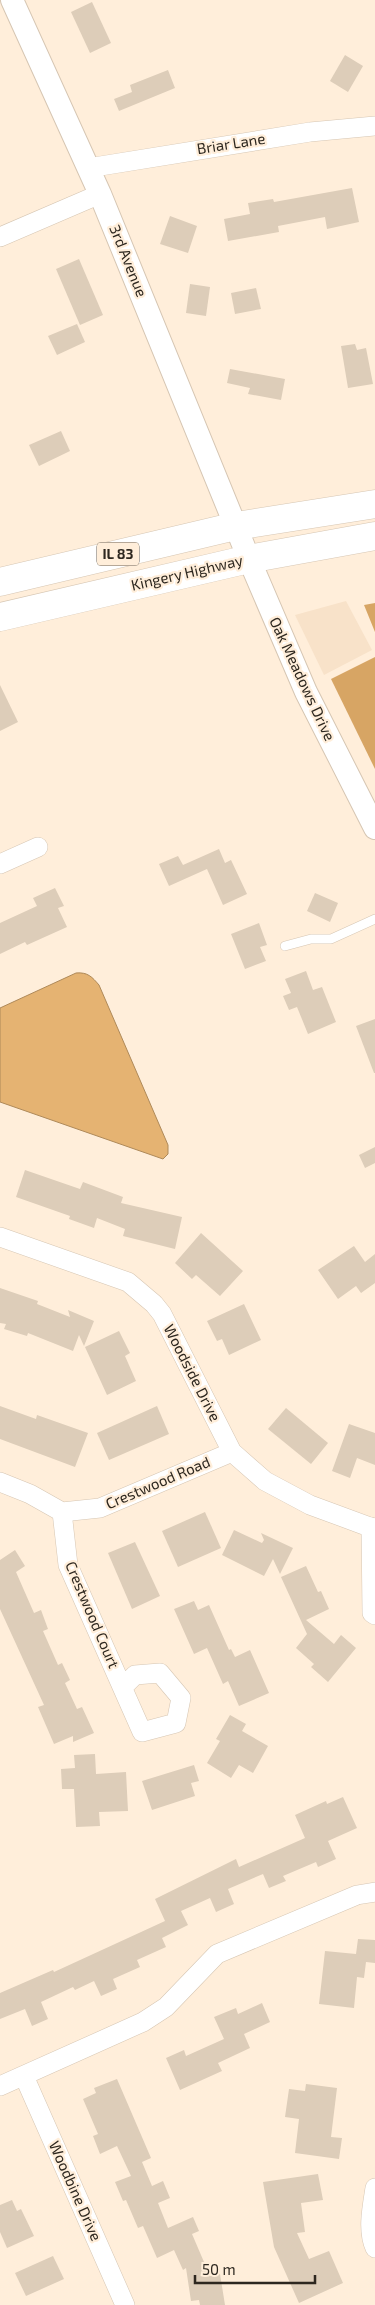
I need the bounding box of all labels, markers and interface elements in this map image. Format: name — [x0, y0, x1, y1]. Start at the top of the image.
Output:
street label: Briar Lane — [195, 129, 266, 157]
street label: 3rd Avenue — [106, 222, 152, 299]
road number: IL 83 — [97, 542, 139, 566]
street label: Kingery Highway — [129, 550, 244, 594]
street label: Oak Meadows Drive — [266, 614, 339, 743]
street label: Woodside Drive — [161, 1321, 225, 1424]
street label: Crestwood Road — [103, 1452, 212, 1512]
street label: Crestwood Court — [62, 1558, 124, 1671]
street label: Woodbine Drive — [46, 2138, 106, 2243]
scale bar — [195, 2252, 315, 2284]
text: 50 m — [202, 2260, 236, 2278]

